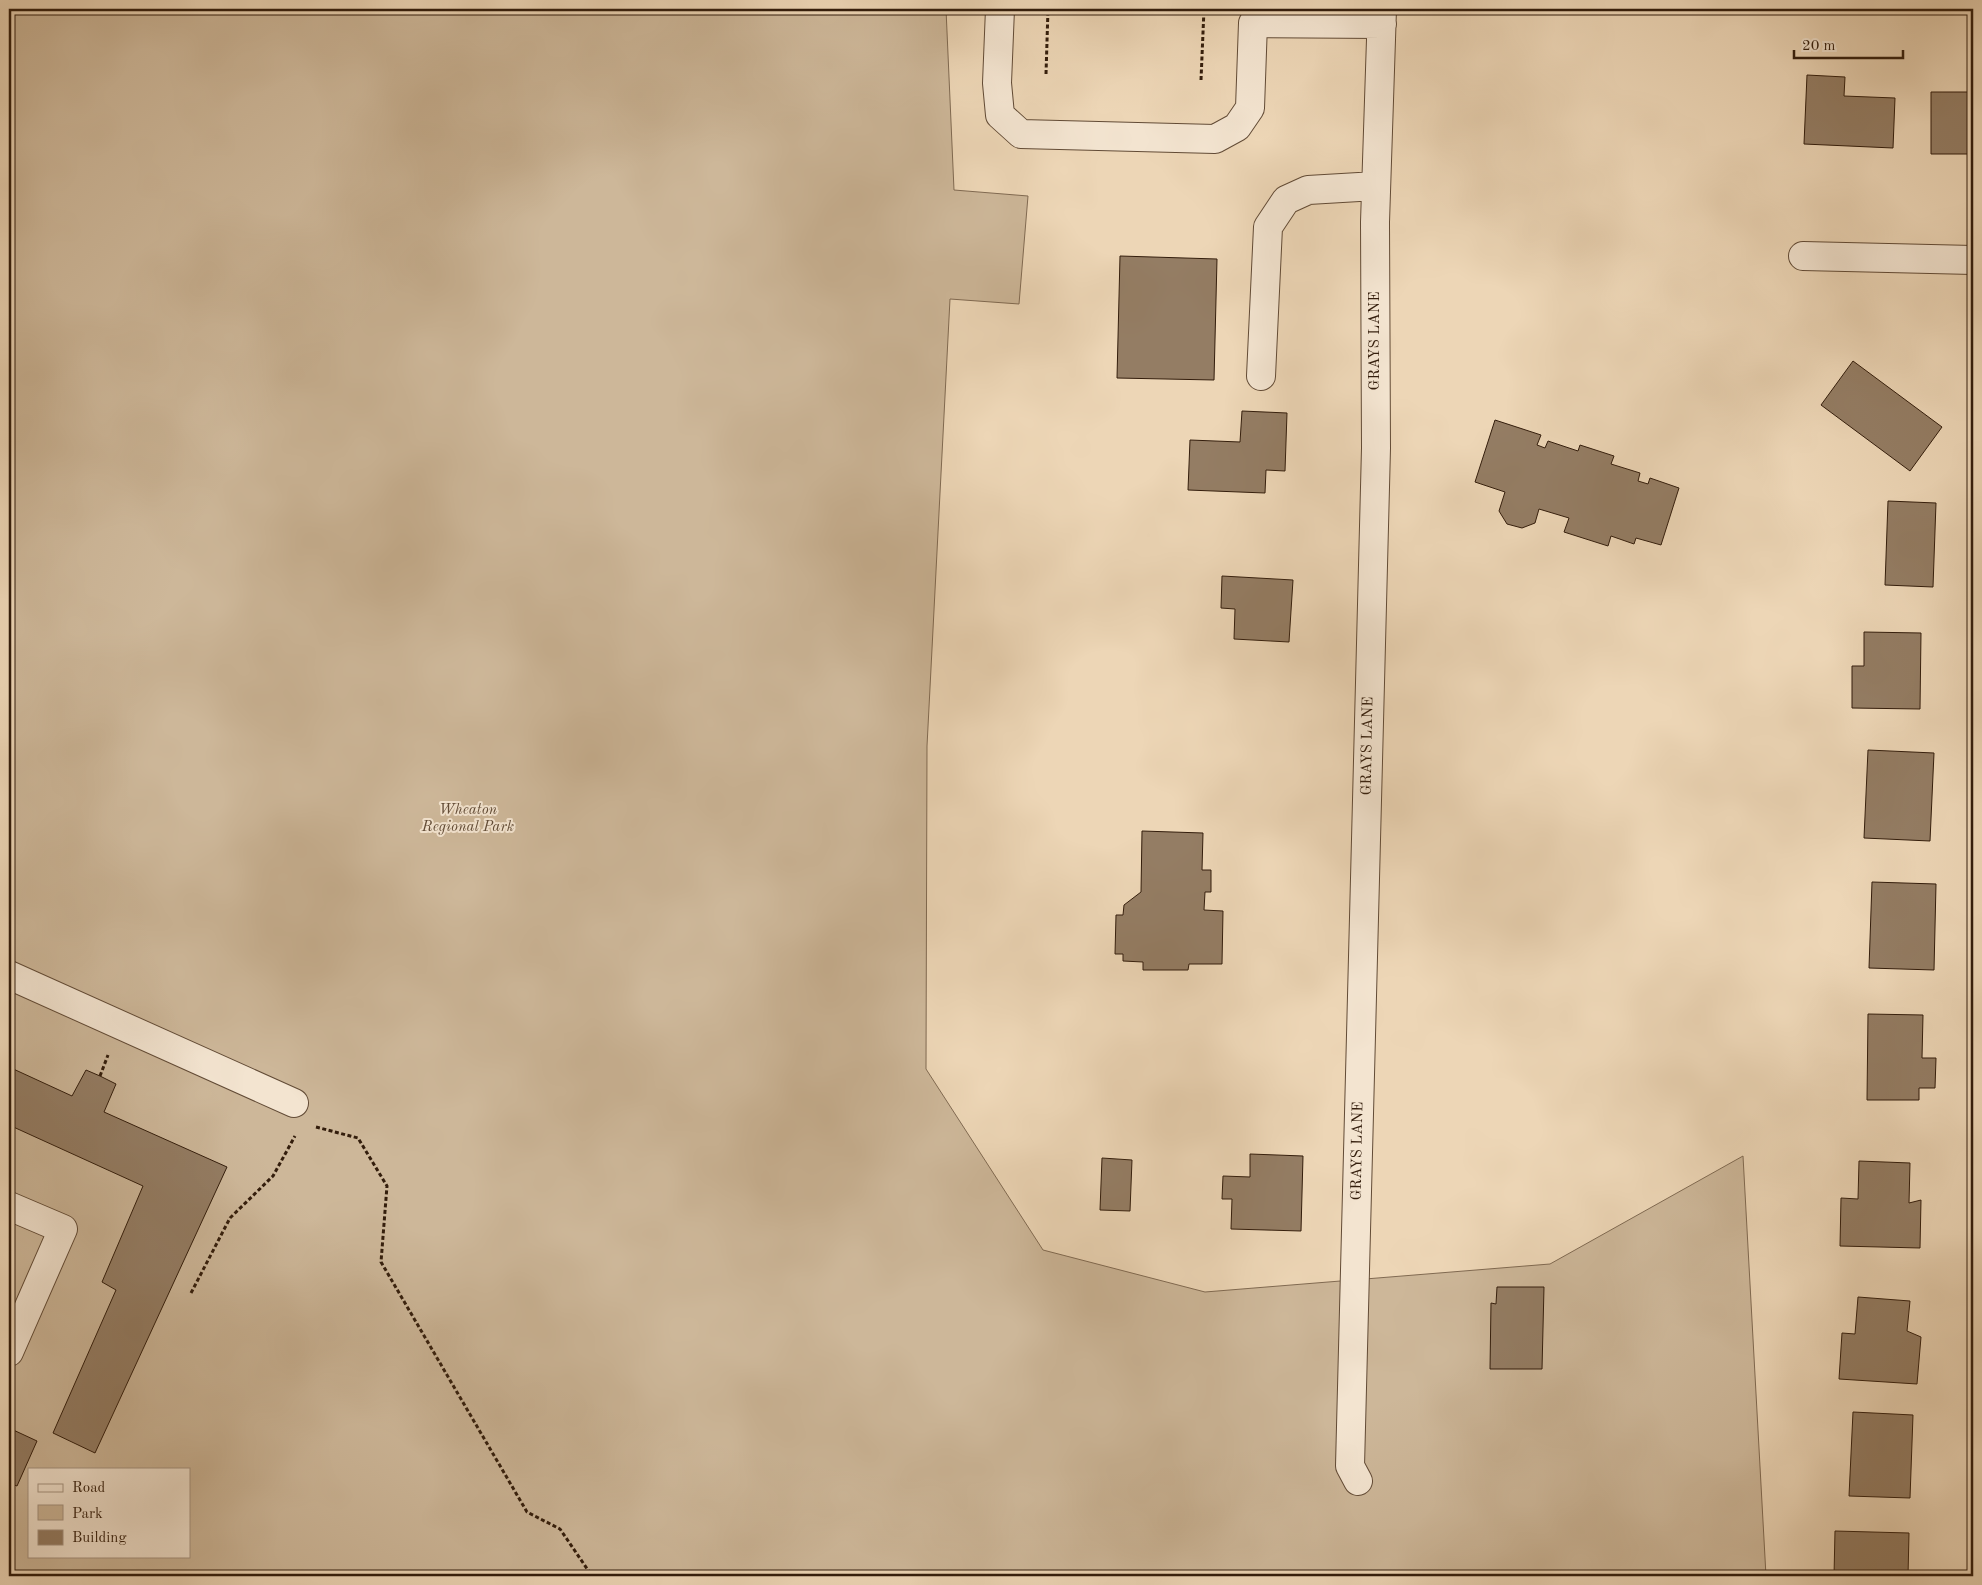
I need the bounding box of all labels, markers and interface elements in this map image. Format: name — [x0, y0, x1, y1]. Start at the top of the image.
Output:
scale bar — [1794, 28, 1903, 60]
text: 20 m — [1802, 39, 1836, 54]
street label: GRAYS LANE — [1368, 291, 1383, 391]
street label: GRAYS LANE — [1360, 696, 1376, 796]
park label: Wheaton Regional Park — [421, 803, 514, 835]
street label: GRAYS LANE — [1350, 1101, 1366, 1201]
legend — [28, 1468, 190, 1558]
text: Road — [72, 1481, 106, 1496]
text: Park — [72, 1507, 103, 1522]
text: Building — [72, 1531, 127, 1546]

